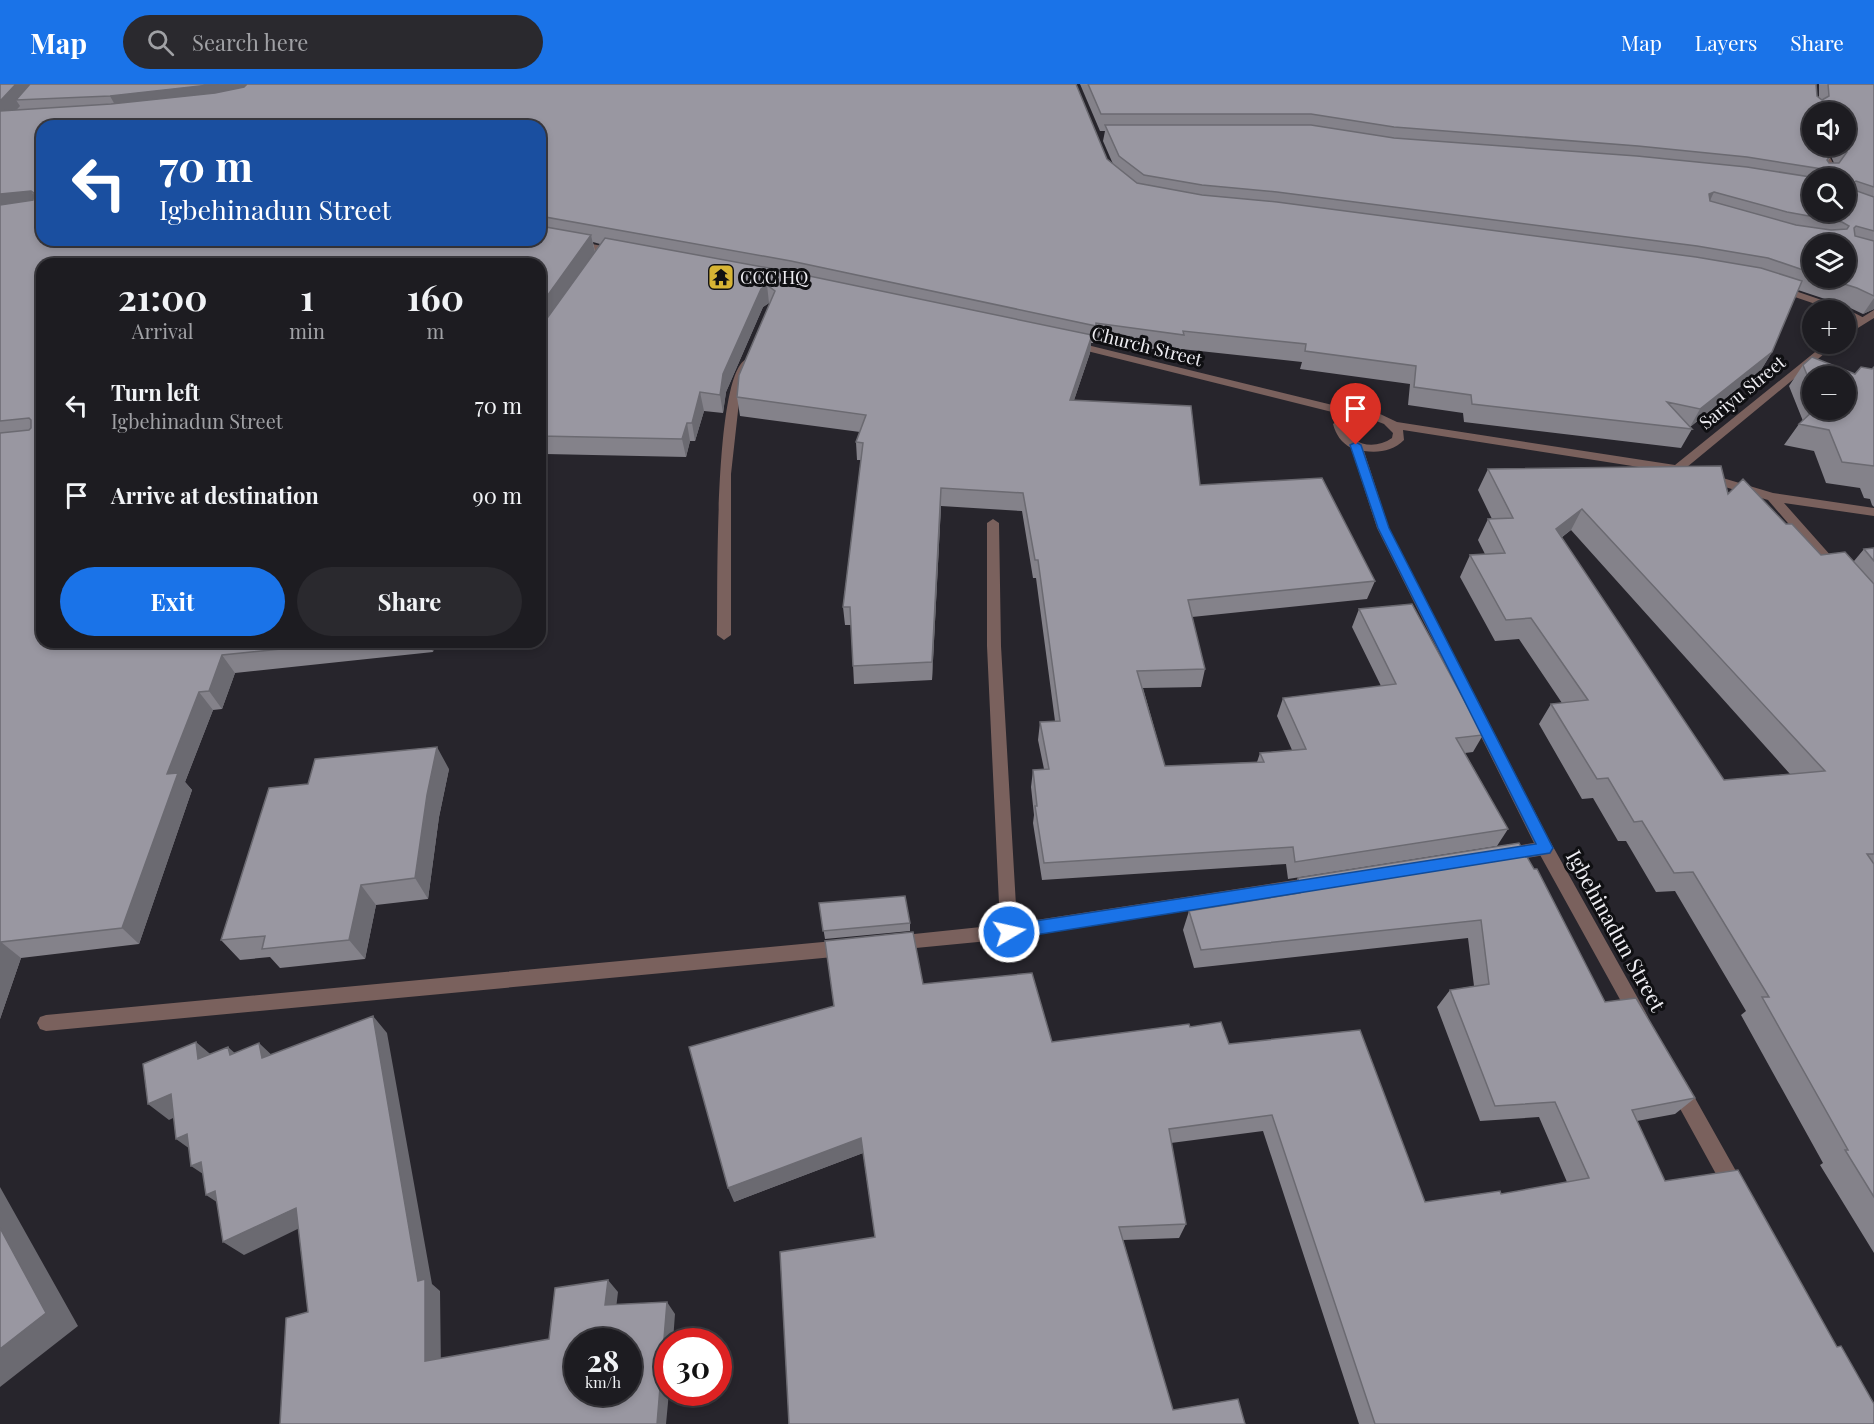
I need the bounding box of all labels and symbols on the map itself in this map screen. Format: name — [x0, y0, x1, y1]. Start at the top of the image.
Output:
temple icon: CCC HQ — [706, 262, 736, 292]
place label: CCC HQ — [740, 265, 809, 289]
street label: Church Street — [1089, 321, 1205, 371]
street label: Sariyu Street — [1694, 349, 1791, 434]
pin — [1330, 383, 1381, 445]
street label: Igbehinadun Street — [1561, 844, 1673, 1016]
position arrow — [977, 900, 1041, 964]
speed limit sign: 30 — [654, 1328, 732, 1406]

